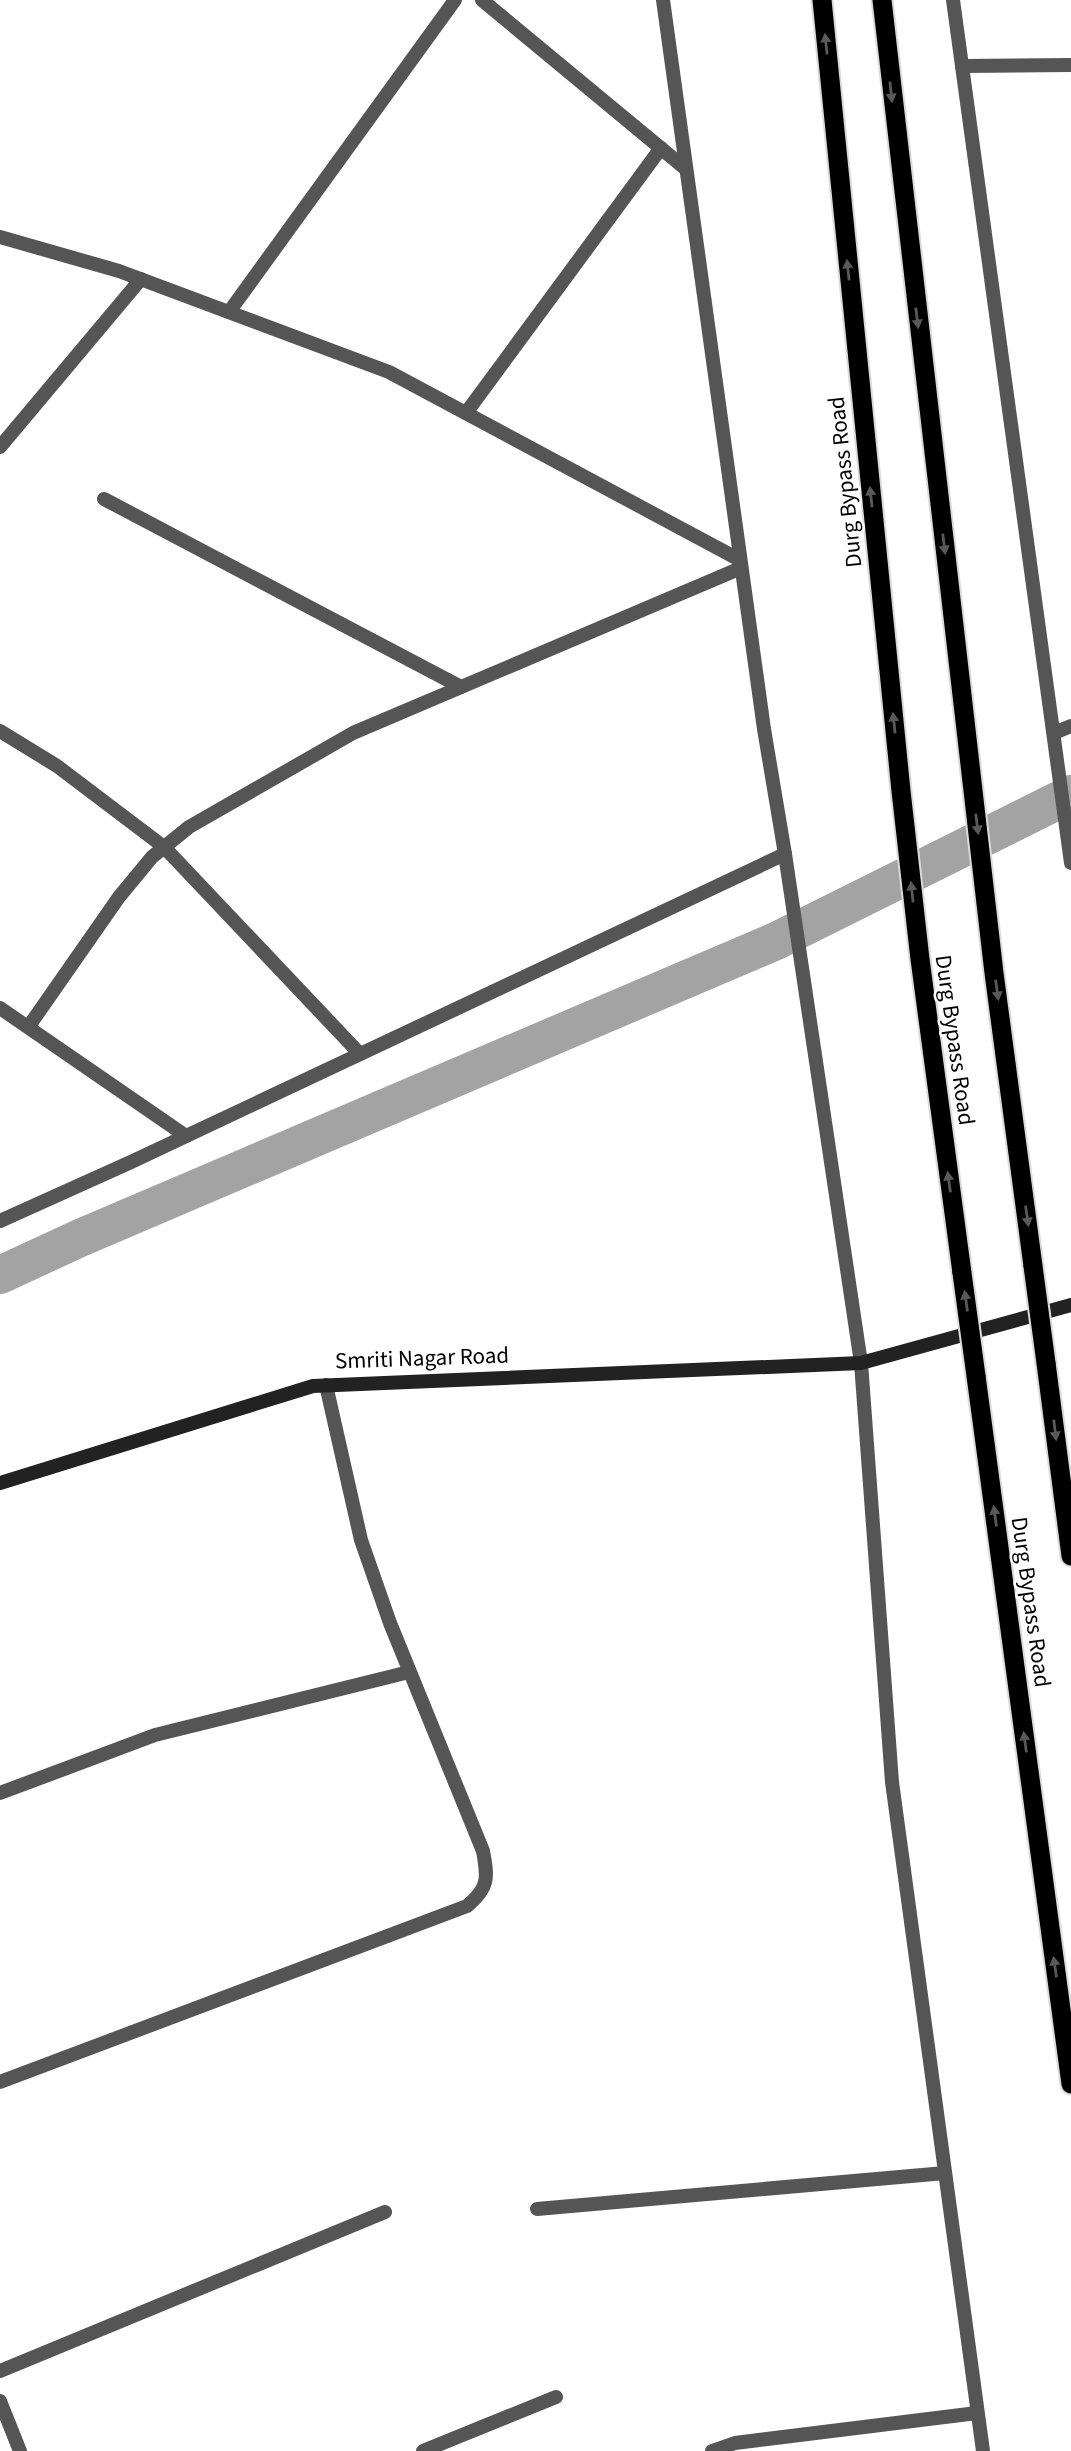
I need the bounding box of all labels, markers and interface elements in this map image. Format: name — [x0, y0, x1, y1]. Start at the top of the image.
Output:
one-way arrow — [820, 33, 831, 55]
one-way arrow — [886, 81, 897, 103]
one-way arrow — [843, 259, 854, 281]
one-way arrow — [912, 307, 923, 329]
street label: Durg Bypass Road — [820, 395, 870, 569]
one-way arrow — [865, 486, 876, 508]
one-way arrow — [938, 533, 949, 555]
one-way arrow — [888, 712, 899, 734]
one-way arrow — [971, 814, 982, 836]
one-way arrow — [906, 880, 917, 902]
street label: Durg Bypass Road — [927, 953, 983, 1127]
one-way arrow — [991, 980, 1002, 1002]
one-way arrow — [944, 1170, 955, 1192]
one-way arrow — [1021, 1205, 1032, 1227]
one-way arrow — [960, 1290, 971, 1312]
street label: Smriti Nagar Road — [334, 1338, 510, 1378]
one-way arrow — [1049, 1419, 1060, 1441]
one-way arrow — [989, 1505, 1000, 1527]
street label: Durg Bypass Road — [1003, 1515, 1059, 1689]
one-way arrow — [1019, 1731, 1030, 1753]
one-way arrow — [1050, 1956, 1061, 1978]

